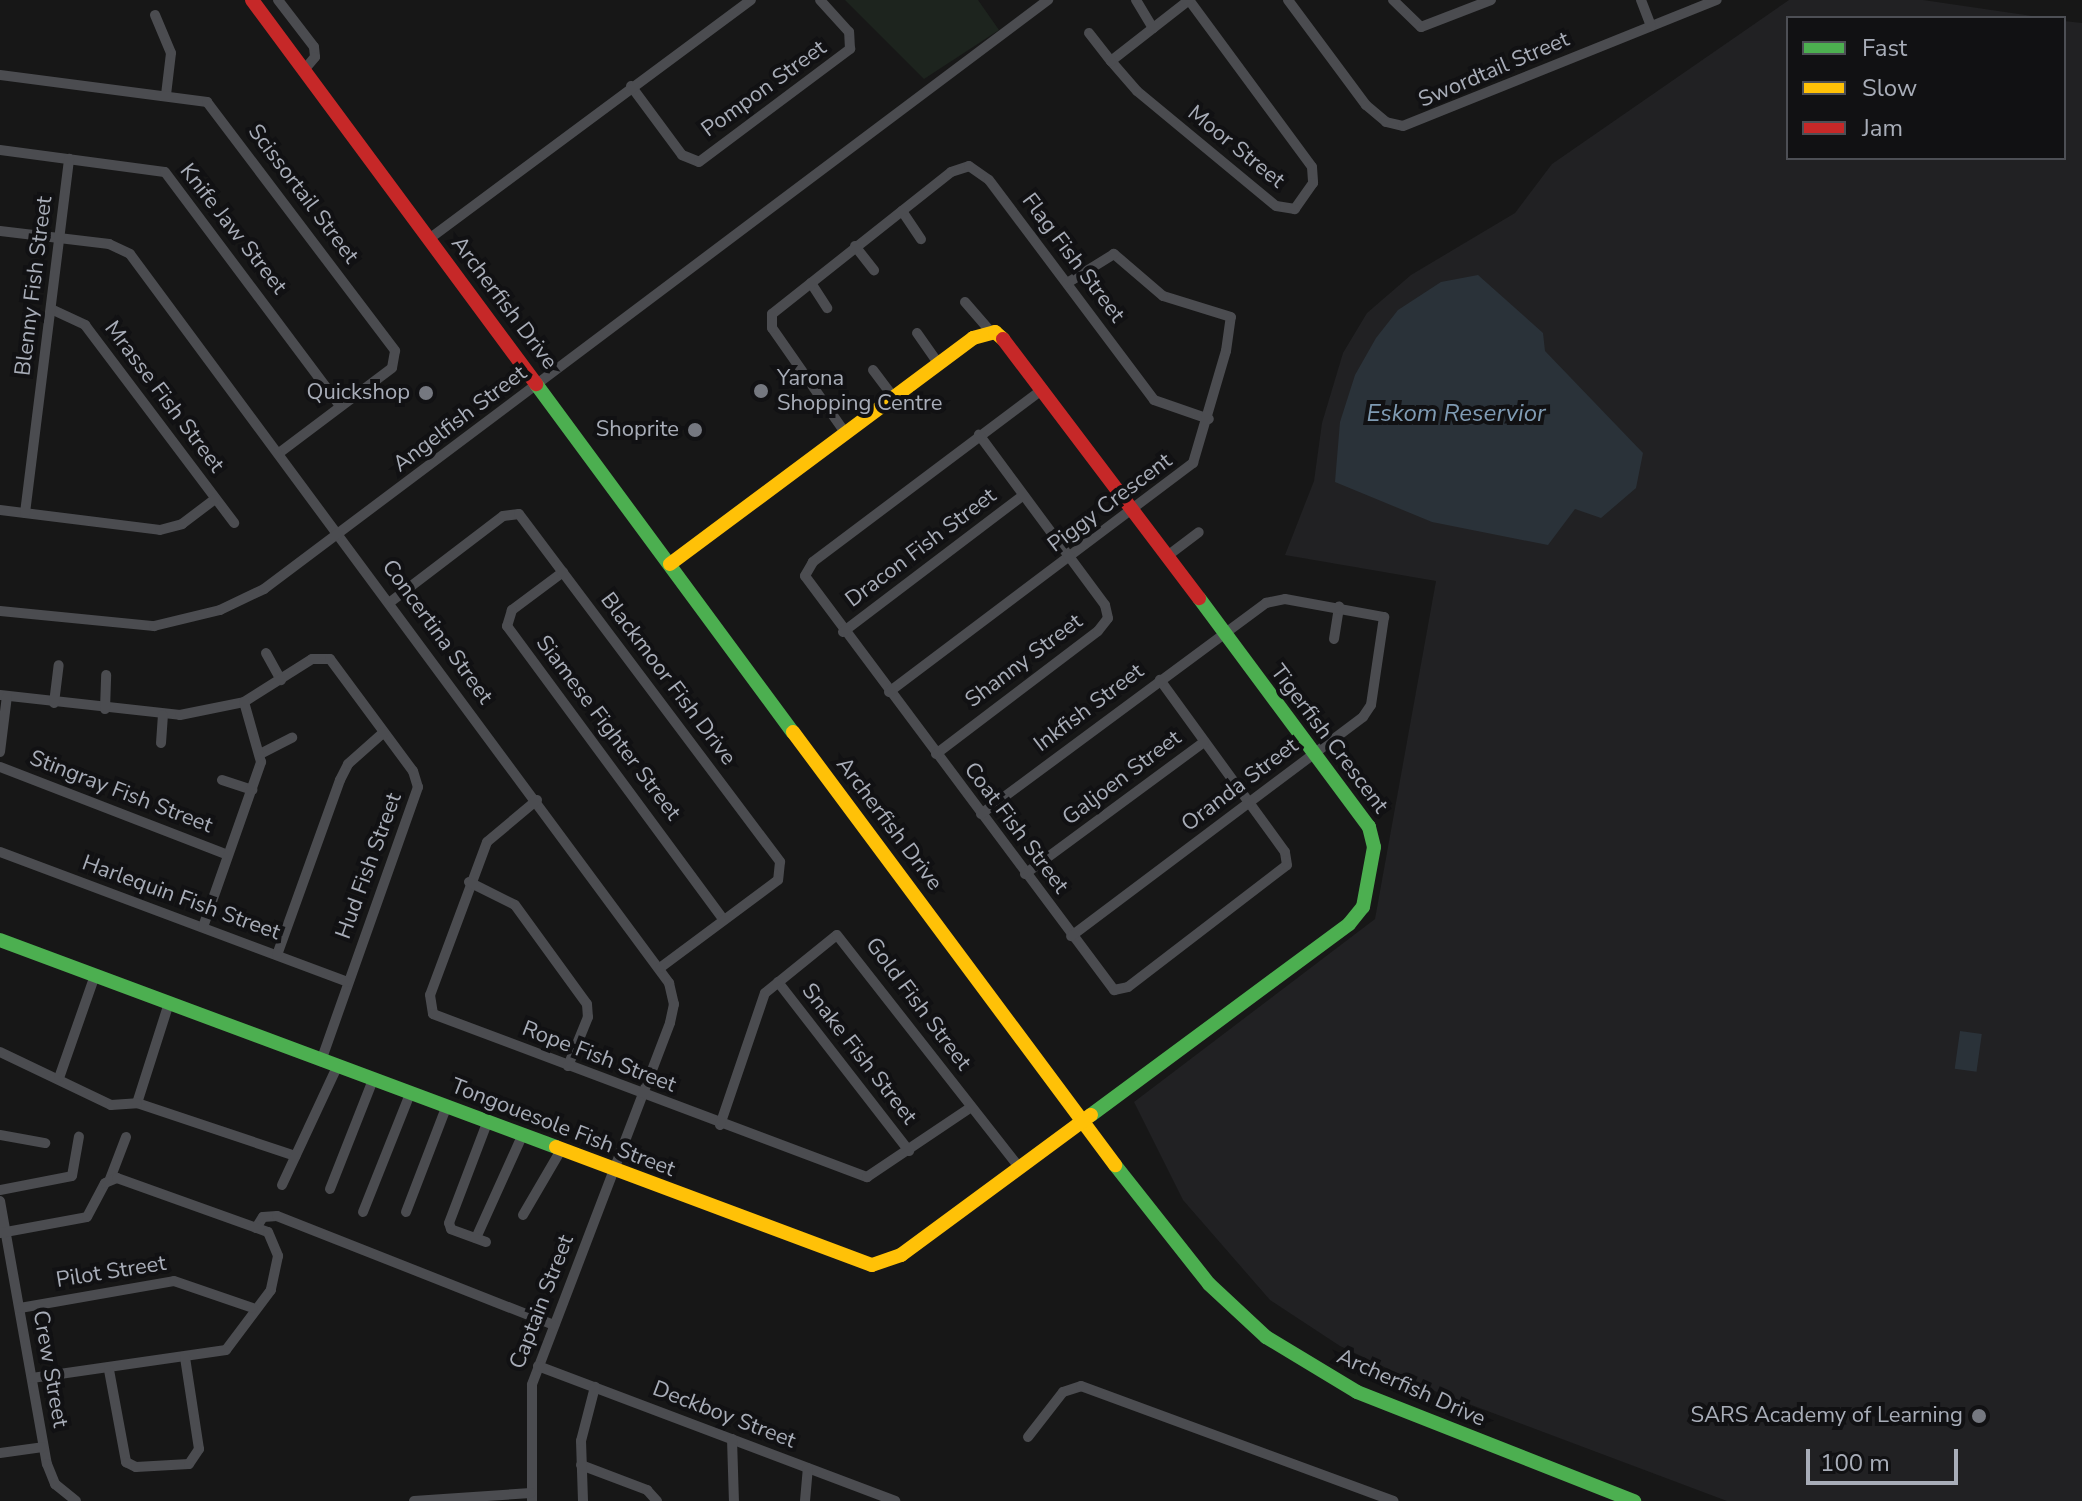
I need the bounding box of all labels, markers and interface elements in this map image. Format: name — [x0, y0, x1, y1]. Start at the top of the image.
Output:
legend — [1786, 16, 2066, 160]
street label: Swordtail Street — [1415, 26, 1573, 114]
text: Fast — [1862, 32, 1907, 64]
street label: Pompon Street — [696, 35, 832, 143]
text: Slow — [1862, 72, 1917, 104]
street label: Moor Street — [1182, 100, 1290, 194]
text: Jam — [1862, 112, 1903, 144]
street label: Scissortail Street — [242, 119, 364, 269]
street label: Knife Jaw Street — [174, 158, 292, 300]
street label: Flag Fish Street — [1016, 188, 1130, 328]
street label: Blenny Fish Street — [10, 195, 58, 377]
street label: Archerfish Drive — [445, 231, 563, 375]
street label: Mrasse Fish Street — [98, 316, 230, 478]
street label: Angelfish Street — [388, 360, 532, 478]
place label: Yarona Shopping Centre — [777, 365, 942, 416]
place label: Quickshop — [307, 380, 410, 406]
marker: Yarona Shopping Centre — [752, 382, 770, 400]
marker: Quickshop — [417, 384, 435, 402]
water label: Eskom Reservior — [1366, 400, 1546, 428]
place label: Shoprite — [596, 417, 679, 443]
marker: Shoprite — [686, 421, 704, 439]
street label: Piggy Crescent — [1043, 448, 1177, 558]
street label: Dracon Fish Street — [840, 483, 1002, 613]
street label: Concertina Street — [376, 555, 498, 709]
street label: Blackmoor Fish Drive — [595, 588, 741, 770]
street label: Shanny Street — [960, 608, 1088, 714]
street label: Siamese Fighter Street — [530, 631, 686, 825]
street label: Inkfish Street — [1029, 658, 1149, 758]
street label: Tigerfish Crescent — [1265, 660, 1393, 818]
street label: Galjoen Street — [1058, 725, 1186, 831]
street label: Oranda Street — [1177, 733, 1303, 837]
street label: Stingray Fish Street — [26, 745, 216, 839]
street label: Archerfish Drive — [830, 752, 948, 896]
street label: Coat Fish Street — [958, 757, 1074, 899]
street label: Hud Fish Street — [330, 789, 408, 943]
street label: Harlequin Fish Street — [78, 850, 284, 946]
street label: Gold Fish Street — [860, 933, 976, 1075]
street label: Snake Fish Street — [796, 978, 922, 1130]
street label: Rope Fish Street — [518, 1016, 680, 1098]
street label: Tongouesole Fish Street — [447, 1073, 679, 1183]
street label: Captain Street — [504, 1231, 580, 1373]
street label: Pilot Street — [54, 1250, 168, 1294]
street label: Crew Street — [27, 1308, 73, 1430]
street label: Archerfish Drive — [1333, 1343, 1489, 1433]
street label: Deckboy Street — [649, 1376, 799, 1454]
place label: SARS Academy of Learning — [1691, 1403, 1963, 1429]
marker: SARS Academy of Learning — [1970, 1407, 1988, 1425]
scale bar — [1810, 1433, 1962, 1483]
text: 100 m — [1820, 1447, 1890, 1479]

